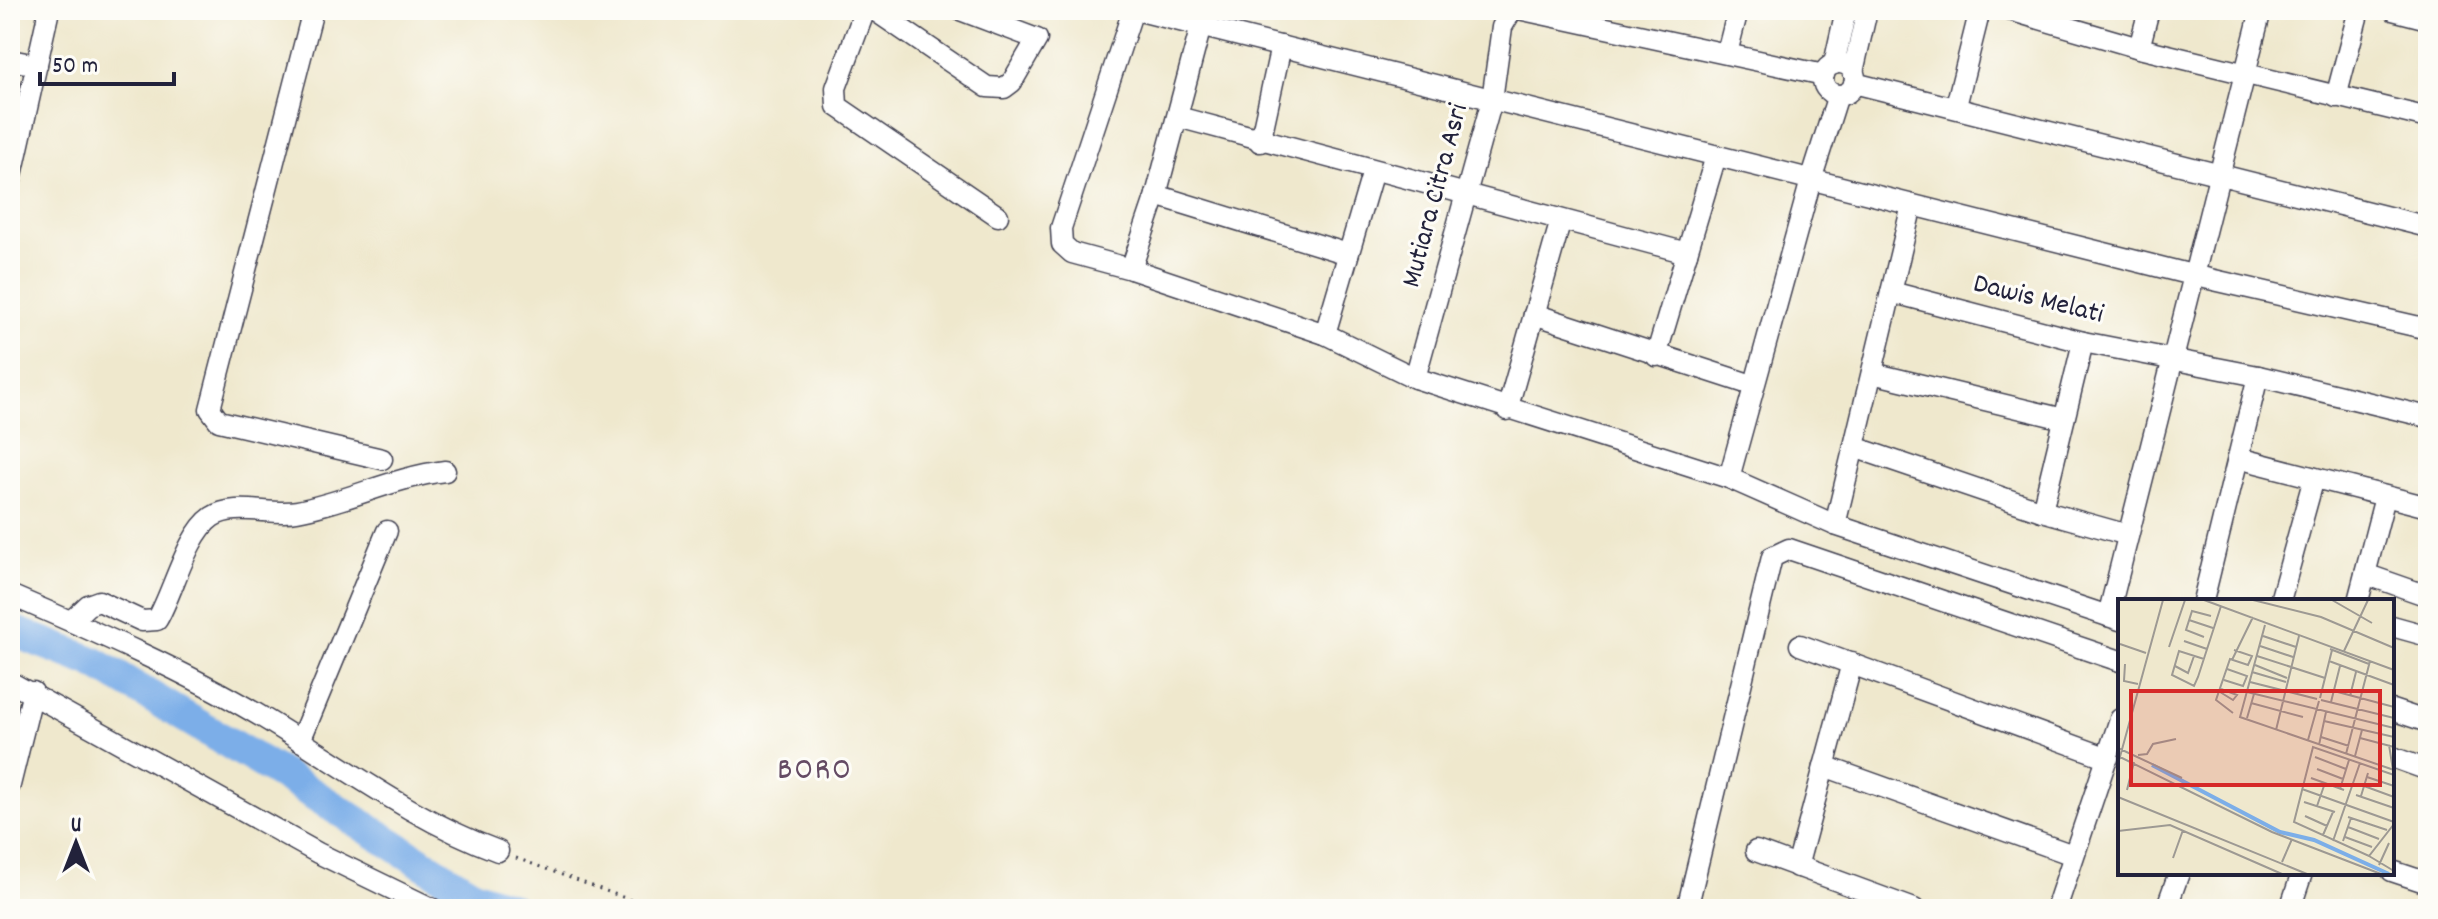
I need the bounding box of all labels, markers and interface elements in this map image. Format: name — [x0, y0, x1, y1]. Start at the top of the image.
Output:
scale bar — [40, 36, 174, 86]
text: 50 m — [52, 50, 98, 84]
street label: Mutiara Citra Asri — [1393, 100, 1481, 292]
street label: Dawis Melati — [1969, 266, 2107, 336]
inset map — [2118, 599, 2394, 875]
district label: BORO — [777, 749, 853, 795]
north arrow — [36, 803, 116, 883]
text: U — [71, 811, 81, 842]

